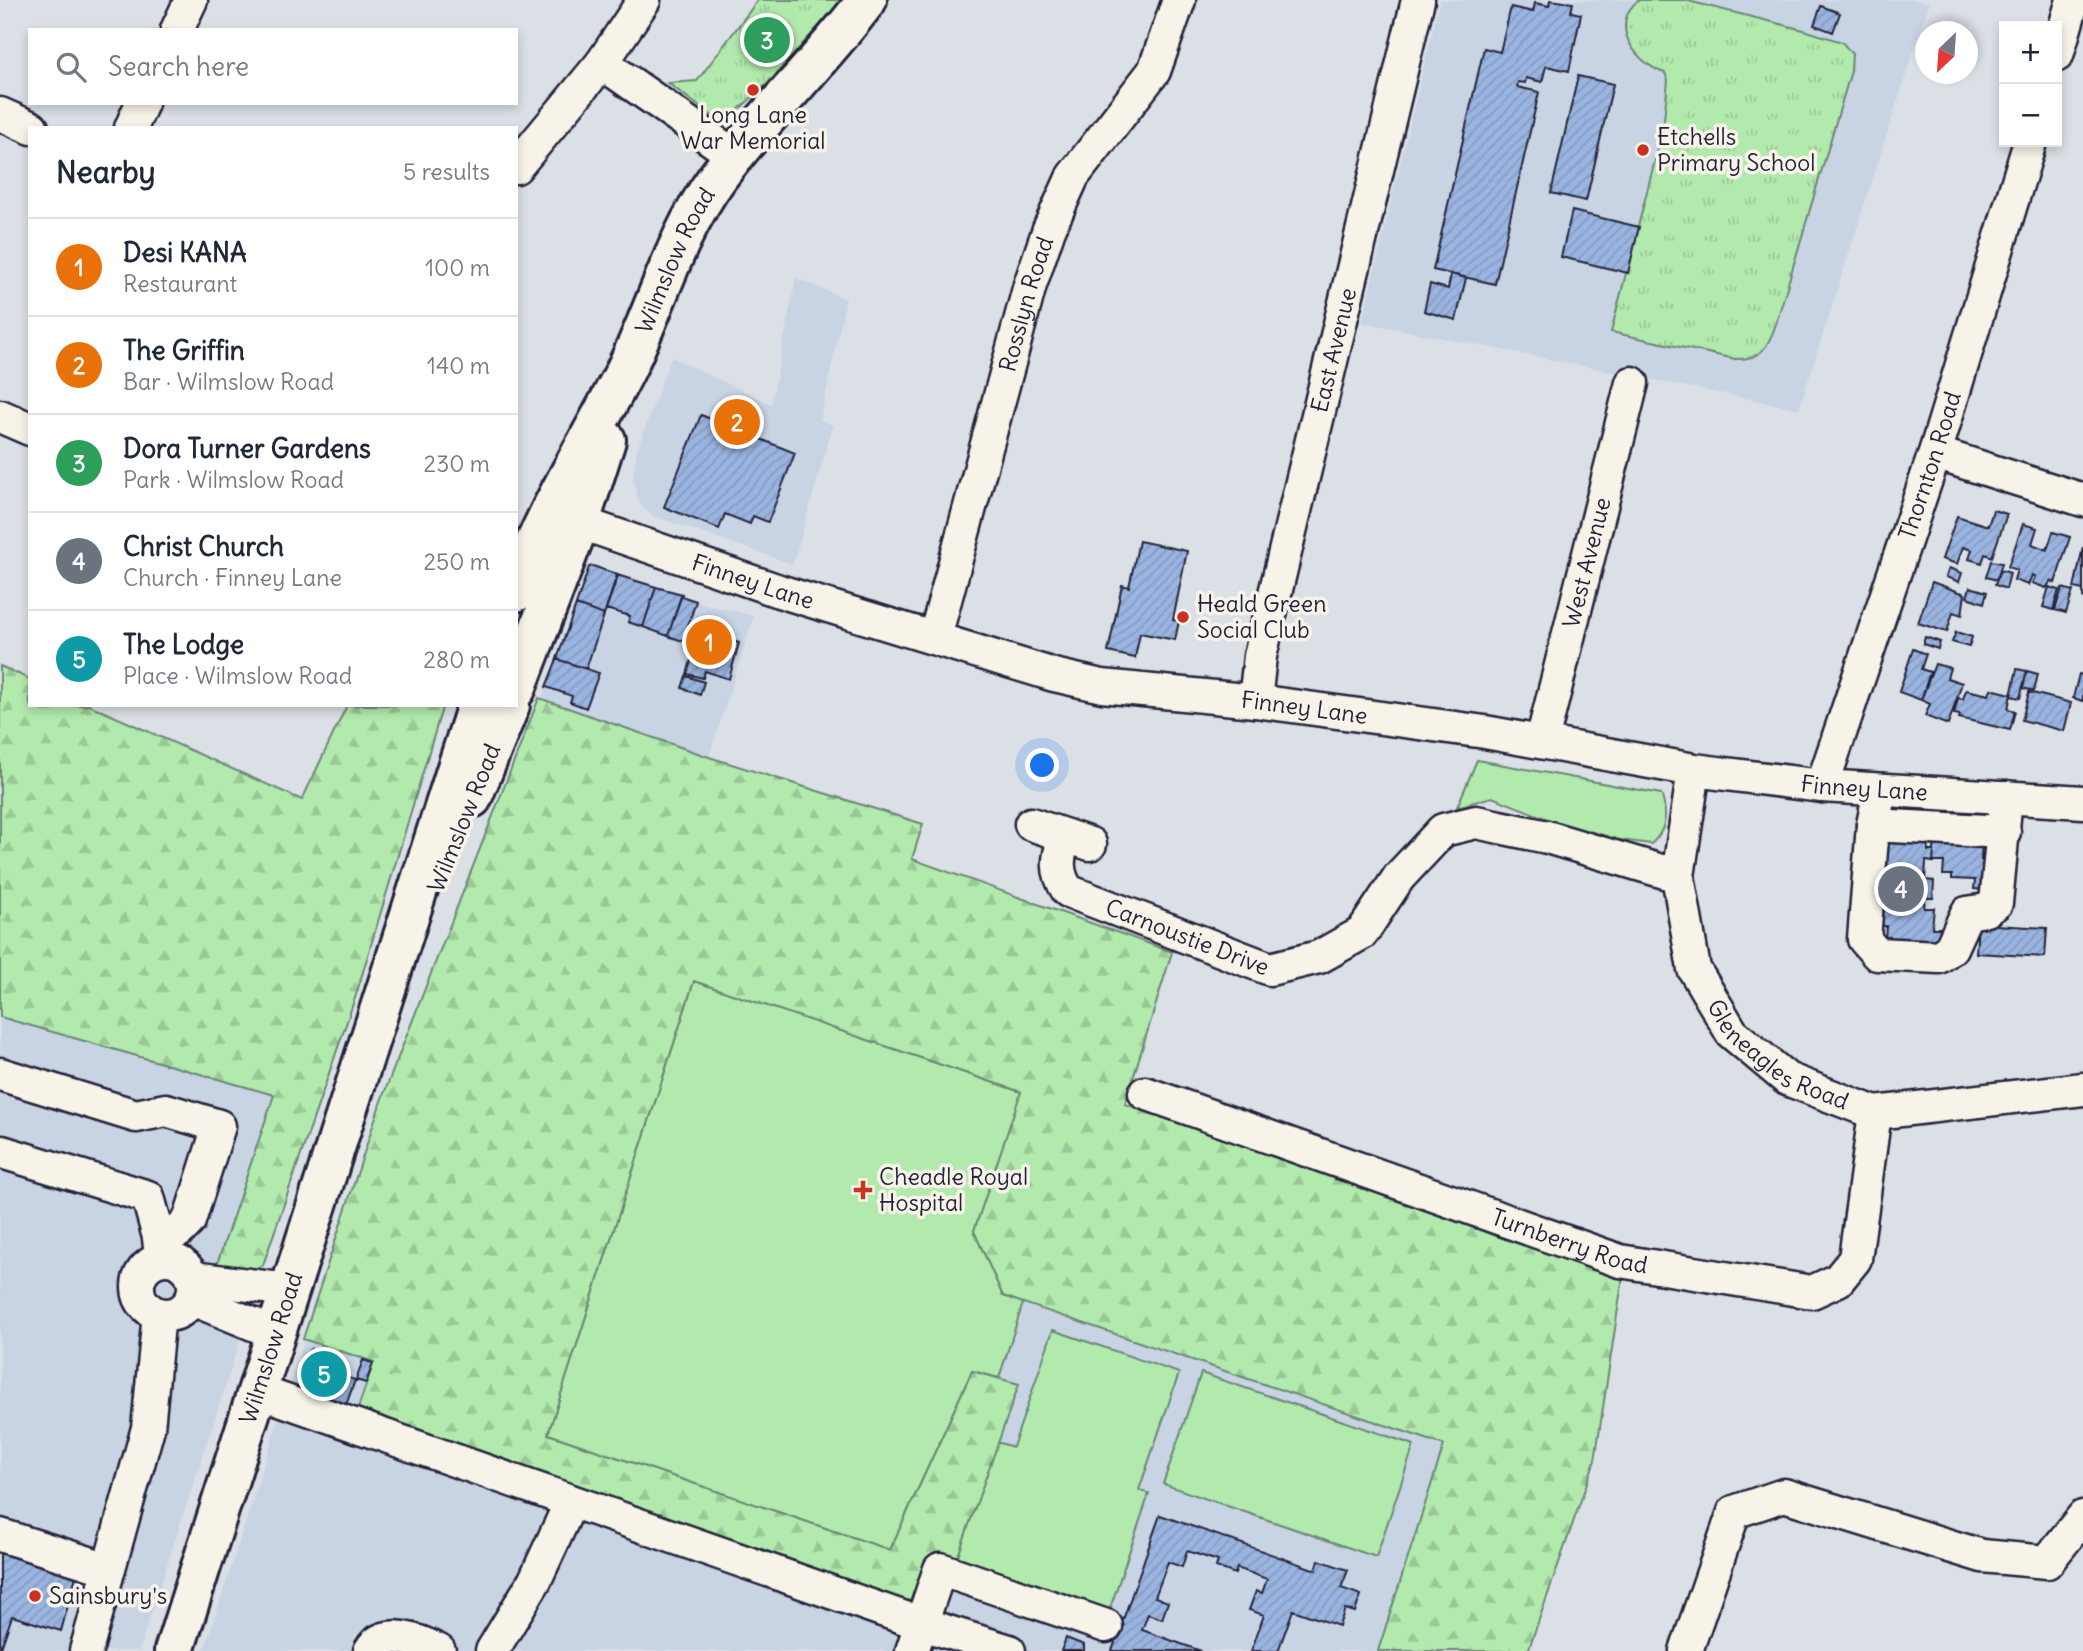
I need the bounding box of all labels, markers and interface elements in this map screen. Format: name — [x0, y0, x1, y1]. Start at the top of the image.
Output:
pin: 3 — [744, 14, 790, 66]
north arrow — [1915, 21, 1978, 84]
map controls — [1999, 21, 2062, 147]
button: + — [1999, 21, 2062, 84]
search box — [28, 28, 518, 105]
icon: search — [52, 48, 90, 86]
text: Search here — [108, 50, 249, 83]
marker: Long Lane War Memorial — [745, 82, 761, 98]
button: − — [1999, 84, 2062, 147]
place label: Long Lane War Memorial — [681, 100, 825, 155]
place label: Etchells Primary School — [1657, 122, 1815, 177]
marker: Etchells Primary School — [1635, 142, 1651, 158]
text: Nearby — [56, 153, 156, 191]
text: 5 results — [403, 157, 490, 186]
street label: Wilmslow Road — [629, 182, 721, 338]
street label: Rosslyn Road — [992, 233, 1059, 375]
text: Desi KANA — [123, 236, 247, 269]
text: 1 — [74, 253, 84, 282]
text: 100 m — [425, 253, 490, 282]
text: Restaurant — [123, 269, 237, 298]
street label: East Avenue — [1304, 285, 1362, 415]
text: The Griffin — [123, 334, 245, 367]
text: 2 — [73, 351, 85, 380]
text: 140 m — [427, 351, 490, 380]
text: Bar · Wilmslow Road — [123, 367, 334, 396]
street label: Thornton Road — [1892, 388, 1967, 543]
pin: 2 — [714, 396, 760, 448]
text: Dora Turner Gardens — [123, 432, 371, 465]
text: 3 — [72, 449, 86, 478]
text: 230 m — [424, 449, 490, 478]
text: Park · Wilmslow Road — [123, 465, 344, 494]
street label: West Avenue — [1556, 494, 1617, 631]
text: Christ Church — [123, 530, 284, 563]
text: 4 — [72, 547, 86, 576]
text: 250 m — [423, 547, 490, 576]
street label: Finney Lane — [688, 547, 818, 615]
text: Church · Finney Lane — [123, 563, 342, 592]
place label: Heald Green Social Club — [1197, 589, 1326, 644]
marker: Heald Green Social Club — [1175, 609, 1191, 625]
pin: 1 — [686, 616, 732, 668]
text: The Lodge — [123, 628, 244, 661]
text: 5 — [72, 645, 86, 674]
text: 280 m — [423, 645, 490, 674]
text: Place · Wilmslow Road — [123, 661, 352, 690]
street label: Finney Lane — [1240, 685, 1369, 730]
street label: Wilmslow Road — [421, 739, 506, 896]
your location — [1025, 748, 1059, 782]
street label: Finney Lane — [1799, 768, 1929, 806]
pin: 4 — [1878, 863, 1924, 915]
street label: Carnoustie Drive — [1102, 892, 1273, 981]
street label: Gleneagles Road — [1701, 994, 1853, 1115]
place label: Cheadle Royal Hospital — [879, 1162, 1028, 1217]
marker: Cheadle Royal Hospital — [853, 1180, 873, 1200]
street label: Turnberry Road — [1488, 1202, 1650, 1279]
street label: Wilmslow Road — [233, 1269, 308, 1427]
pin: 5 — [301, 1348, 347, 1400]
place label: Sainsbury's — [49, 1581, 167, 1610]
marker: Sainsbury's — [27, 1588, 43, 1604]

